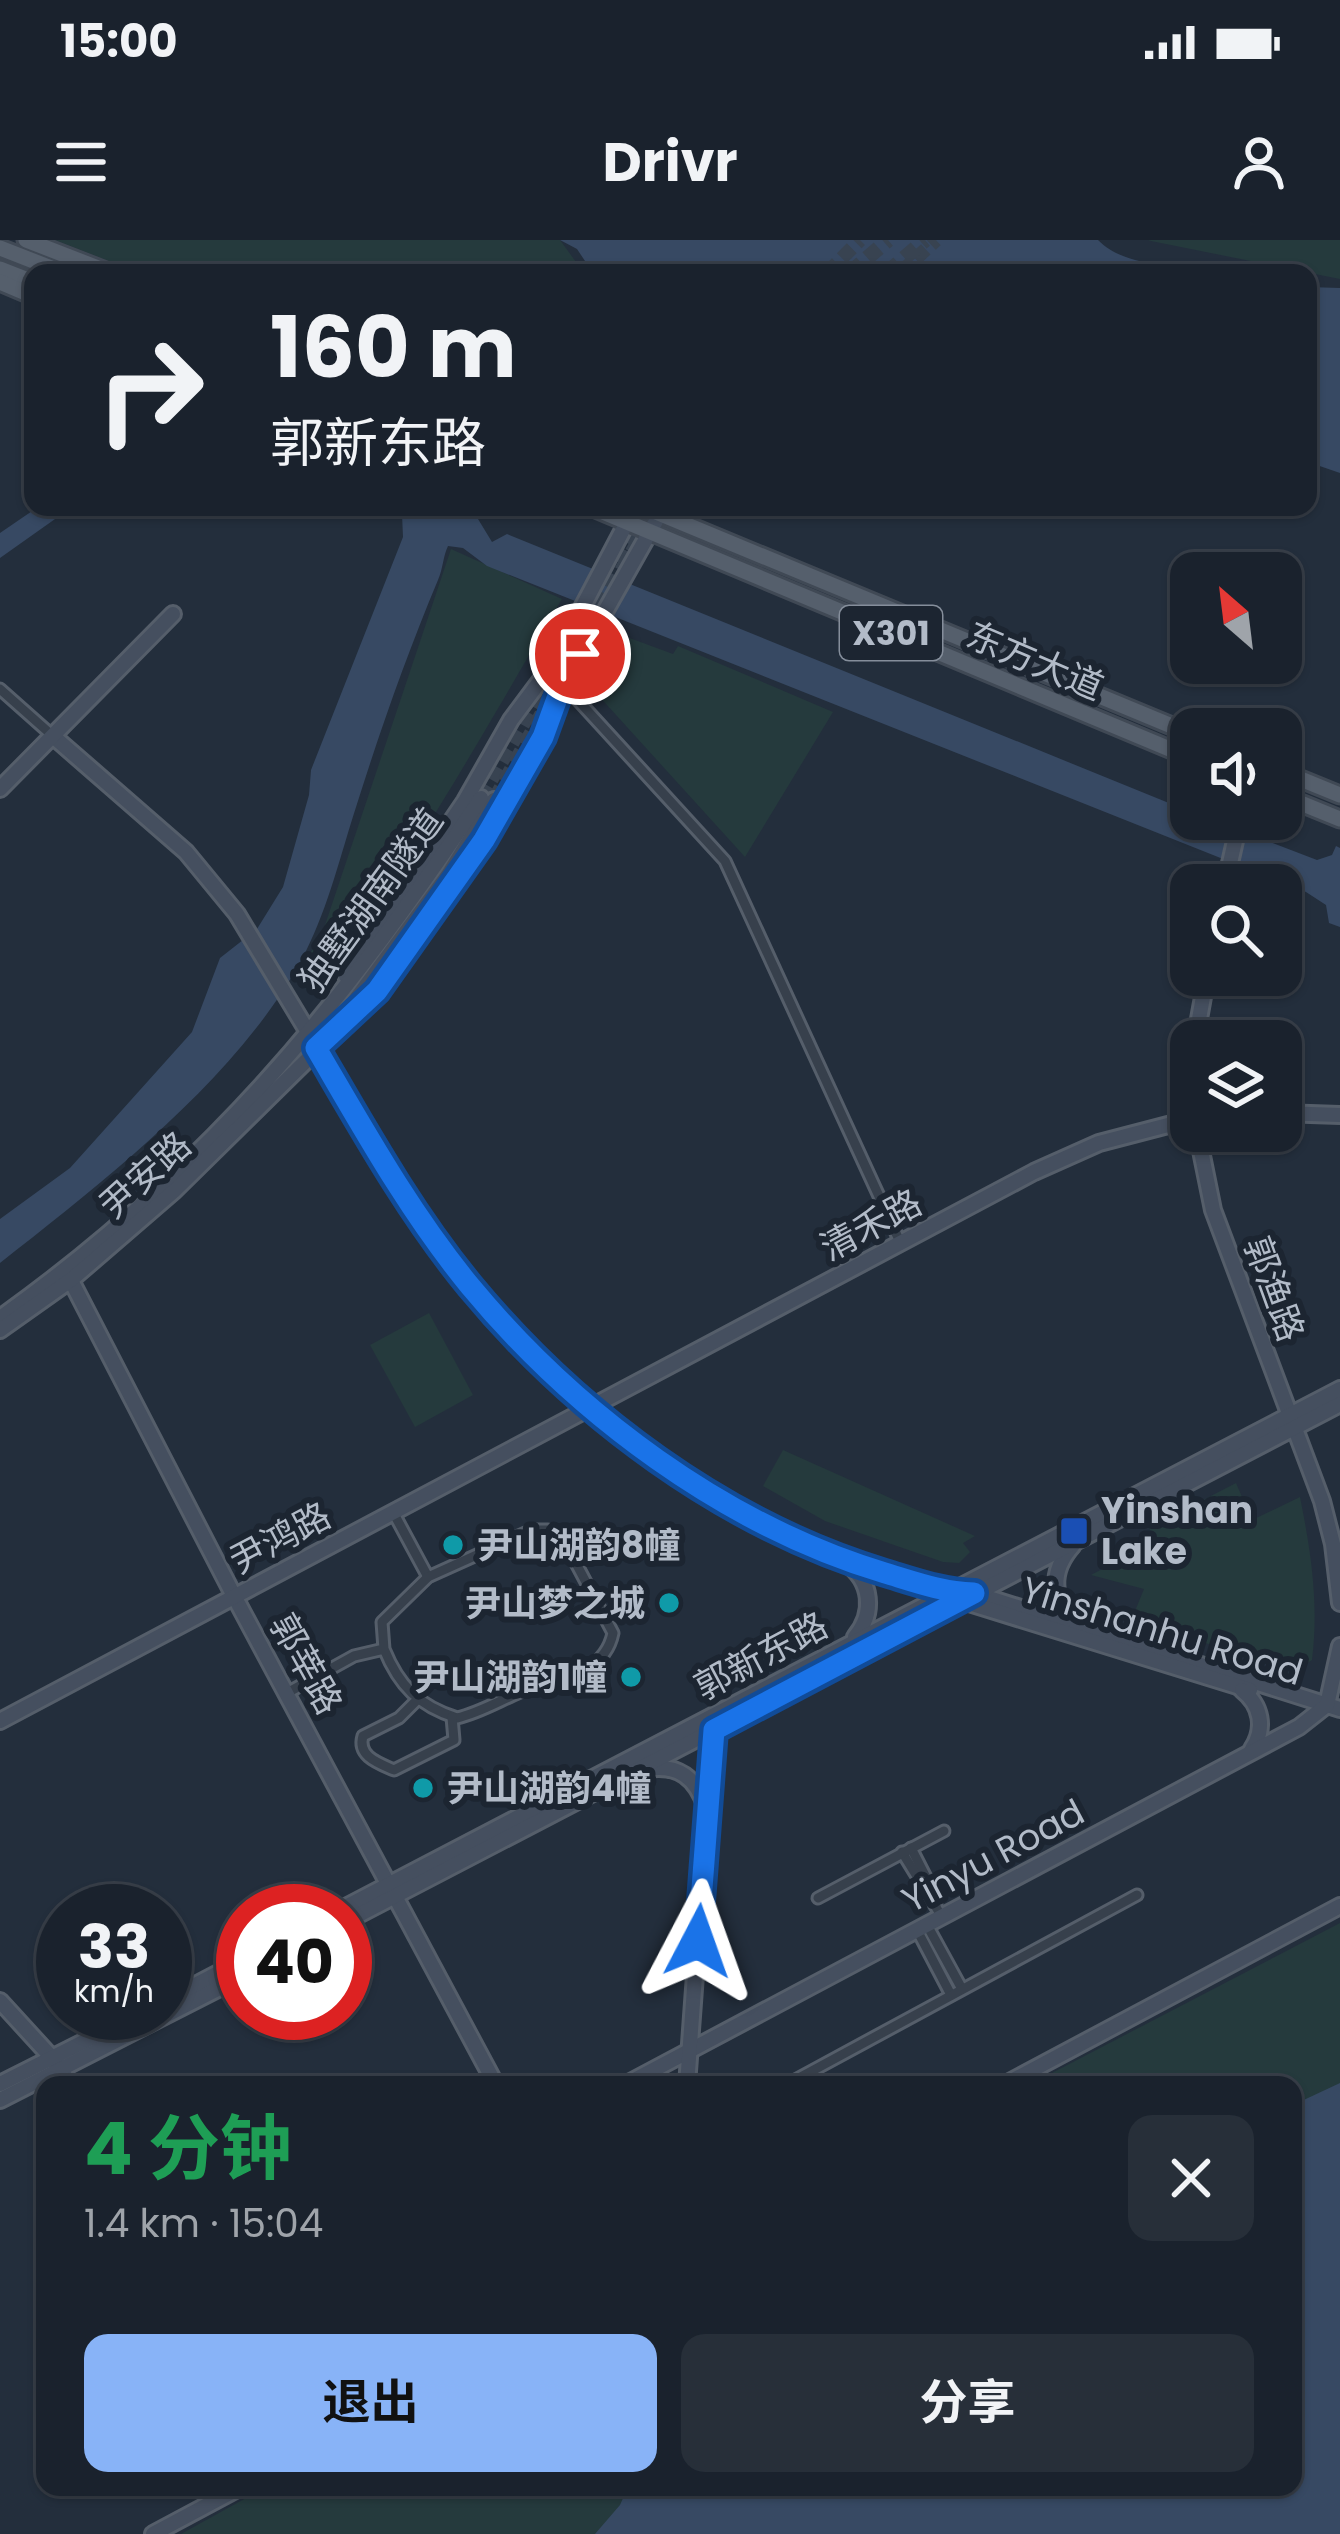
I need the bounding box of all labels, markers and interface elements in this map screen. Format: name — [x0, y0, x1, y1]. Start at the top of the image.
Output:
text: 15:00 — [60, 10, 178, 73]
text: Drivr — [602, 124, 738, 200]
icon: menu — [48, 129, 114, 195]
icon: person — [1226, 129, 1292, 195]
text: 160 m — [270, 289, 517, 406]
icon: right — [72, 312, 228, 468]
text: 郭新东路 — [270, 405, 486, 481]
north arrow — [1170, 552, 1302, 684]
map controls — [1170, 552, 1302, 1152]
pin — [529, 603, 631, 705]
road number: X301 — [840, 606, 942, 660]
street label: 东方大道 — [959, 609, 1111, 713]
icon: arrive — [547, 621, 613, 687]
button: sound — [1170, 708, 1302, 840]
street label: 独墅湖南隧道 — [287, 798, 455, 1002]
button: search — [1170, 864, 1302, 996]
button: layers — [1170, 1020, 1302, 1152]
street label: 尹安路 — [88, 1120, 202, 1230]
street label: 清禾路 — [811, 1177, 931, 1273]
street label: 郭渔路 — [1232, 1230, 1316, 1348]
place label: Yinshan Lake — [1101, 1485, 1253, 1577]
street label: 尹鸿路 — [220, 1490, 340, 1586]
marker: Yinshan Lake — [1058, 1515, 1090, 1547]
place label: 尹山湖韵8幢 — [477, 1520, 680, 1571]
marker: 尹山湖韵8幢 — [440, 1532, 466, 1558]
street label: Yinshanhu Road — [1015, 1564, 1309, 1698]
place label: 尹山梦之城 — [465, 1578, 645, 1629]
marker: 尹山梦之城 — [656, 1590, 682, 1616]
street label: 郭新东路 — [685, 1600, 837, 1712]
street label: 郭莘路 — [258, 1604, 354, 1724]
place label: 尹山湖韵1幢 — [413, 1652, 607, 1703]
marker: 尹山湖韵1幢 — [618, 1664, 644, 1690]
place label: 尹山湖韵4幢 — [447, 1763, 651, 1814]
marker: 尹山湖韵4幢 — [410, 1775, 436, 1801]
street label: Yinyu Road — [893, 1787, 1093, 1925]
position arrow — [635, 1878, 761, 2004]
speed limit sign: 40 — [216, 1884, 372, 2040]
text: 33 — [78, 1905, 150, 1989]
text: km/h — [74, 1970, 154, 2013]
text: 4 分钟 — [84, 2098, 292, 2199]
button: close — [1128, 2115, 1254, 2241]
text: 1.4 km · 15:04 — [84, 2196, 323, 2251]
button: 退出 — [84, 2334, 657, 2472]
button: 分享 — [681, 2334, 1254, 2472]

